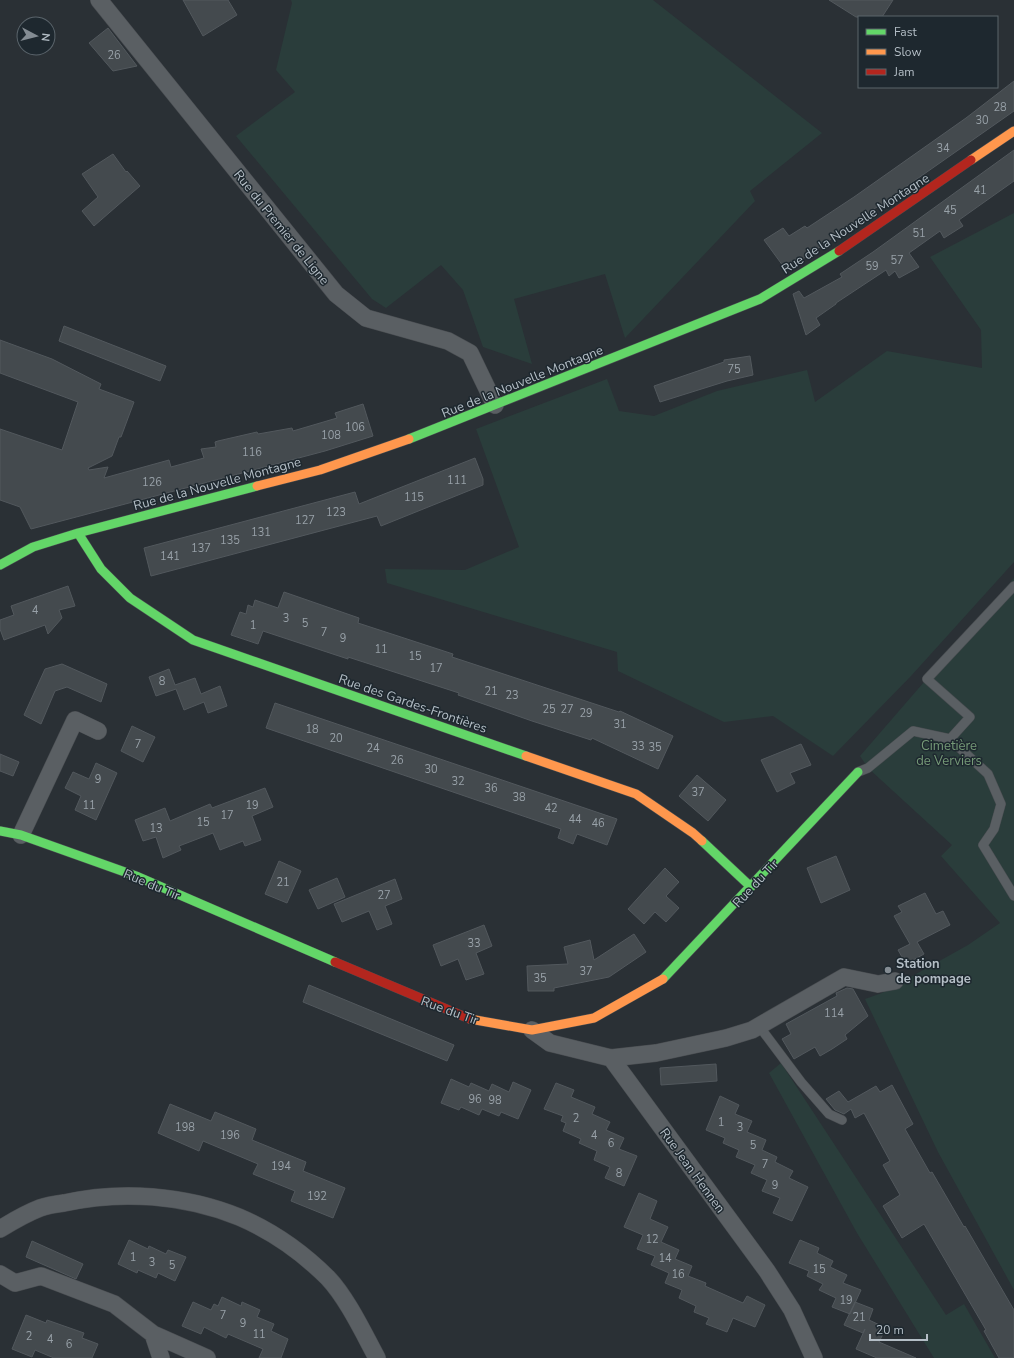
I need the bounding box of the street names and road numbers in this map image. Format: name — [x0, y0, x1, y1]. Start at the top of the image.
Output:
street label: Rue du Premier de Ligne — [229, 166, 333, 289]
street label: Rue de la Nouvelle Montagne — [778, 169, 933, 278]
street label: Rue de la Nouvelle Montagne — [439, 341, 606, 423]
street label: Rue de la Nouvelle Montagne — [131, 453, 303, 515]
street label: Rue des Gardes-Frontières — [336, 670, 489, 738]
street label: Rue du Tir — [729, 855, 783, 912]
street label: Rue du Tir — [120, 865, 183, 905]
street label: Rue du Tir — [418, 992, 481, 1030]
street label: Rue Jean Hennen — [655, 1124, 729, 1217]

